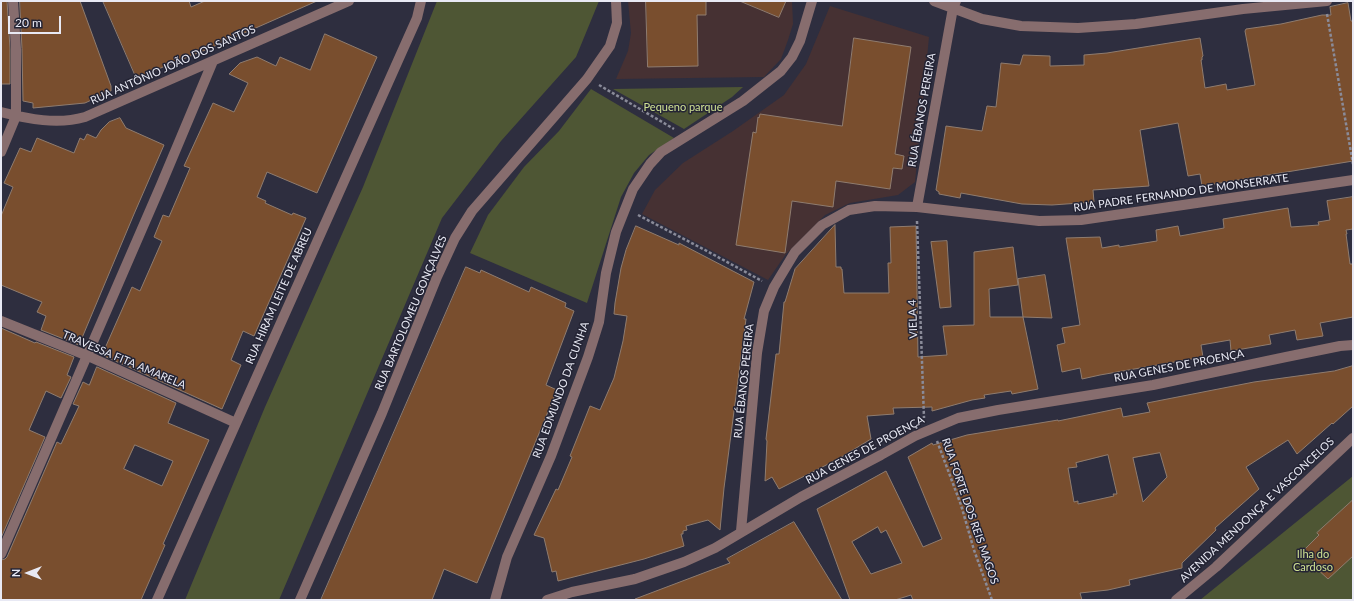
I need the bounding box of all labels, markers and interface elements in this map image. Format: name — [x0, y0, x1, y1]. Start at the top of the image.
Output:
scale bar — [10, 8, 63, 34]
text: 20 m — [15, 15, 42, 30]
street label: RUA ANTÔNIO JOÃO DOS SANTOS — [88, 22, 258, 108]
street label: RUA ÉBANOS PEREIRA — [905, 52, 939, 168]
park label: Pequeno parque — [644, 100, 722, 114]
street label: RUA PADRE FERNANDO DE MONSERRATE — [1073, 171, 1289, 215]
street label: RUA HIRAM LEITE DE ABREU — [243, 226, 315, 366]
street label: RUA BARTOLOMEU GONÇALVES — [372, 234, 450, 392]
street label: VIELA 4 — [906, 299, 920, 339]
street label: RUA EDMUNDO DA CUNHA — [530, 320, 592, 460]
street label: RUA ÉBANOS PEREIRA — [731, 323, 757, 439]
street label: TRAVESSA FITA AMARELA — [60, 328, 188, 392]
street label: RUA GENES DE PROENÇA — [1113, 347, 1245, 385]
street label: RUA GENES DE PROENÇA — [804, 413, 926, 487]
street label: AVENIDA MENDONÇA E VASCONCELOS — [1177, 435, 1337, 585]
street label: RUA FORTE DOS REIS MAGOS — [939, 436, 1001, 586]
park label: Ilha do Cardoso — [1293, 547, 1333, 573]
north arrow — [8, 553, 48, 593]
text: N — [9, 569, 22, 577]

